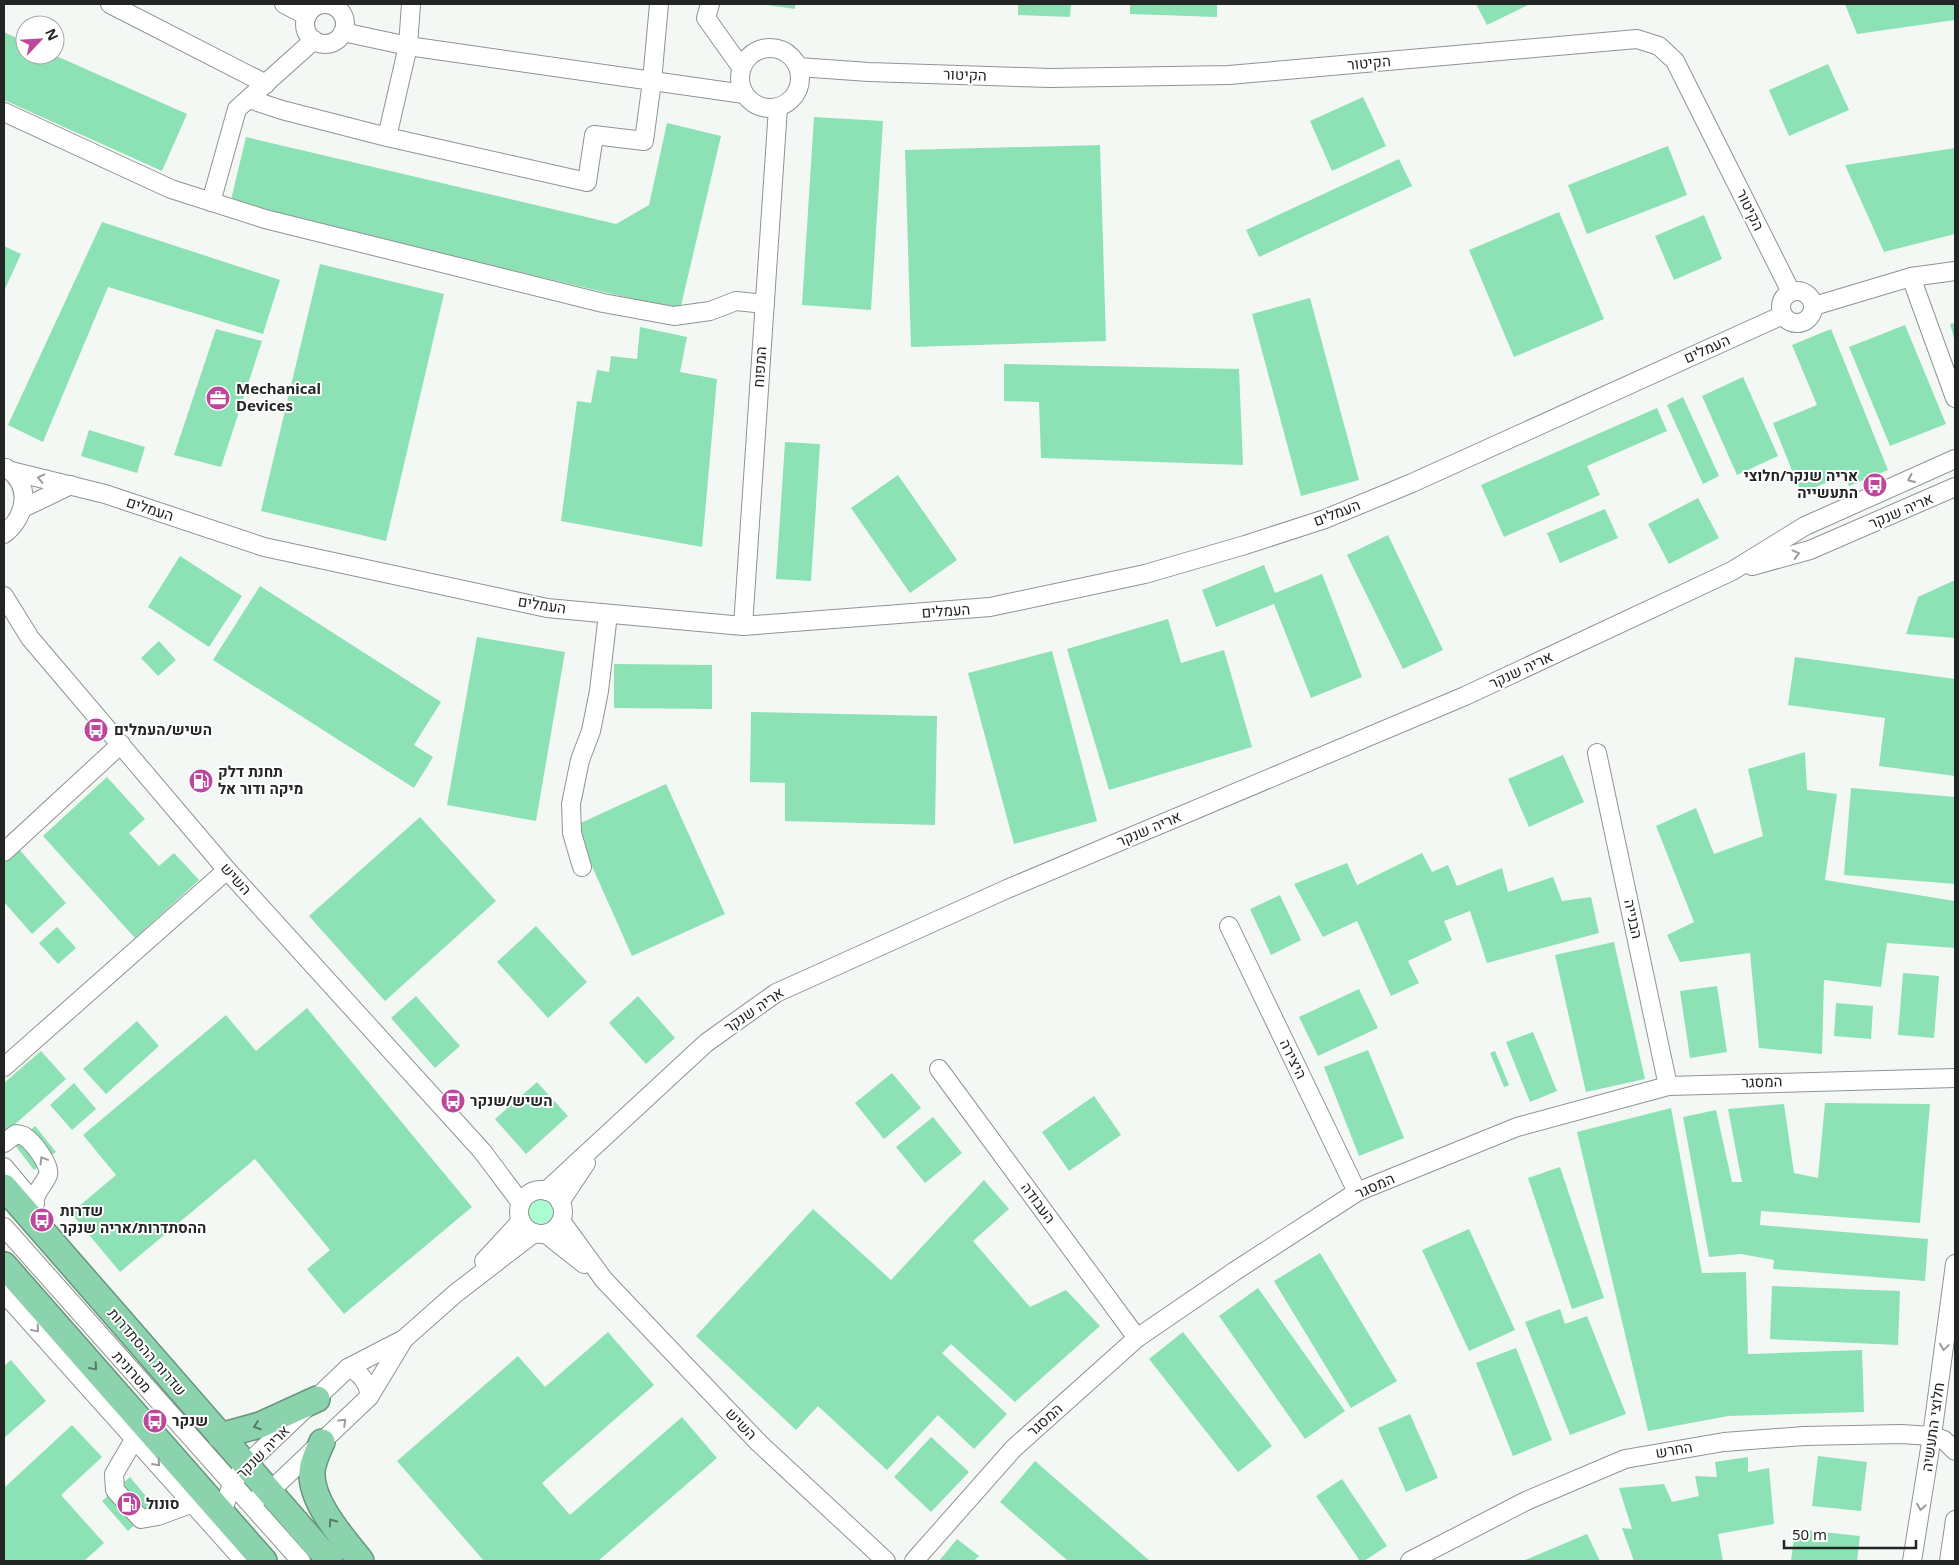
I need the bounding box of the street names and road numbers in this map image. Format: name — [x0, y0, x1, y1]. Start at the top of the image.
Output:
street label: הקיטור — [1346, 50, 1392, 74]
street label: הקיטור — [943, 63, 987, 85]
street label: הקיטור — [1732, 186, 1769, 234]
street label: העמלים — [1680, 329, 1733, 367]
street label: המפוח — [748, 346, 770, 388]
street label: אריה שנקר — [1865, 488, 1936, 533]
street label: העמלים — [124, 491, 177, 525]
street label: העמלים — [1310, 494, 1363, 530]
street label: העמלים — [517, 590, 568, 618]
street label: העמלים — [921, 598, 971, 622]
street label: אריה שנקר — [1485, 646, 1556, 693]
street label: אריה שנקר — [1113, 806, 1184, 851]
street label: השיש — [217, 858, 257, 899]
street label: הבנייה — [1620, 897, 1648, 940]
street label: אריה שנקר — [720, 982, 787, 1037]
street label: היצירה — [1276, 1035, 1312, 1082]
street label: המסגר — [1741, 1070, 1783, 1092]
street label: המסגר — [1352, 1168, 1397, 1203]
street label: העבודה — [1017, 1178, 1061, 1227]
street label: שדרות ההסתדרות — [104, 1303, 191, 1400]
street label: מטרונית — [109, 1346, 157, 1397]
street label: חלוצי התעשיה — [1916, 1381, 1948, 1473]
street label: המסגר — [1022, 1398, 1066, 1440]
street label: השיש — [722, 1403, 762, 1444]
street label: אריה שנקר — [231, 1420, 293, 1482]
street label: החרש — [1654, 1436, 1694, 1462]

